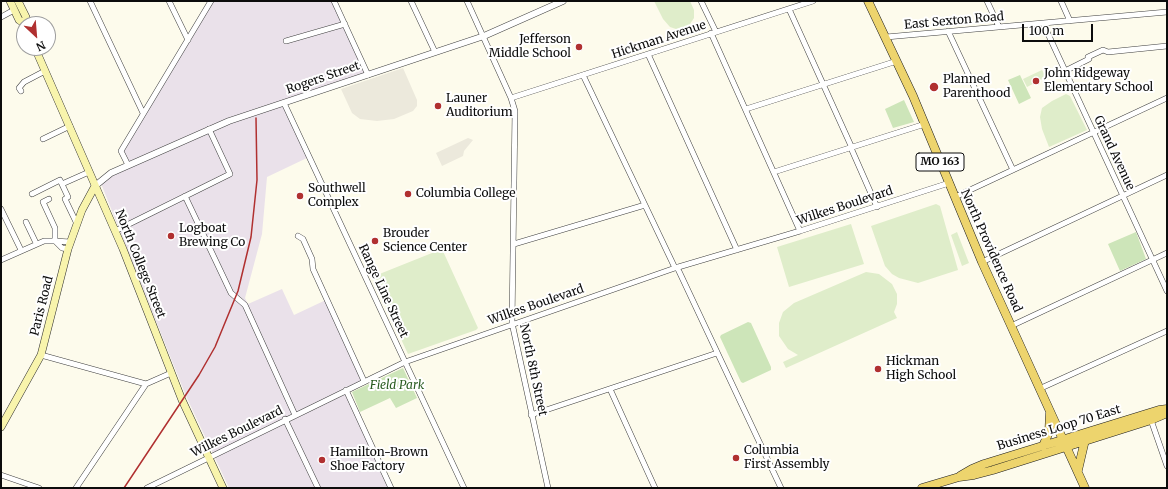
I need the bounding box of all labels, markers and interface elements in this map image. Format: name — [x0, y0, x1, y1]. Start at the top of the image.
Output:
street label: East Sexton Road — [904, 9, 1004, 33]
north arrow — [16, 16, 56, 56]
scale bar — [1024, 16, 1095, 42]
street label: Hickman Avenue — [610, 18, 708, 62]
text: 100 m — [1029, 23, 1064, 38]
place label: Jefferson Middle School — [489, 33, 571, 61]
text: N — [34, 38, 48, 54]
marker: Jefferson Middle School — [574, 42, 584, 52]
street label: Rogers Street — [284, 59, 362, 97]
place label: John Ridgeway Elementary School — [1044, 67, 1153, 95]
place label: Planned Parenthood — [943, 73, 1010, 101]
marker: John Ridgeway Elementary School — [1031, 76, 1041, 86]
marker: Planned Parenthood — [928, 81, 940, 93]
place label: Launer Auditorium — [446, 92, 513, 120]
marker: Launer Auditorium — [433, 101, 443, 111]
street label: Grand Avenue — [1090, 114, 1138, 192]
road number: MO 163 — [916, 153, 964, 171]
place label: Southwell Complex — [308, 182, 366, 210]
street label: Wilkes Boulevard — [795, 184, 895, 228]
place label: Columbia College — [416, 187, 515, 201]
street label: North Providence Road — [957, 187, 1025, 315]
marker: Columbia College — [403, 189, 413, 199]
marker: Southwell Complex — [295, 191, 305, 201]
street label: North College Street — [112, 208, 168, 320]
place label: Logboat Brewing Co — [179, 222, 245, 250]
place label: Brouder Science Center — [383, 227, 467, 255]
marker: Logboat Brewing Co — [166, 231, 176, 241]
marker: Brouder Science Center — [370, 236, 380, 246]
street label: Range Line Street — [355, 242, 411, 340]
street label: Paris Road — [28, 275, 56, 337]
street label: Wilkes Boulevard — [486, 282, 586, 328]
street label: North 8th Street — [516, 323, 550, 417]
place label: Hickman High School — [886, 355, 956, 383]
marker: Hickman High School — [873, 364, 883, 374]
park label: Field Park — [370, 379, 424, 393]
street label: Business Loop 70 East — [996, 402, 1122, 454]
street label: Wilkes Boulevard — [189, 404, 285, 460]
place label: Columbia First Assembly — [744, 444, 830, 472]
place label: Hamilton-Brown Shoe Factory — [330, 446, 428, 474]
marker: Columbia First Assembly — [731, 453, 741, 463]
marker: Hamilton-Brown Shoe Factory — [317, 455, 327, 465]

